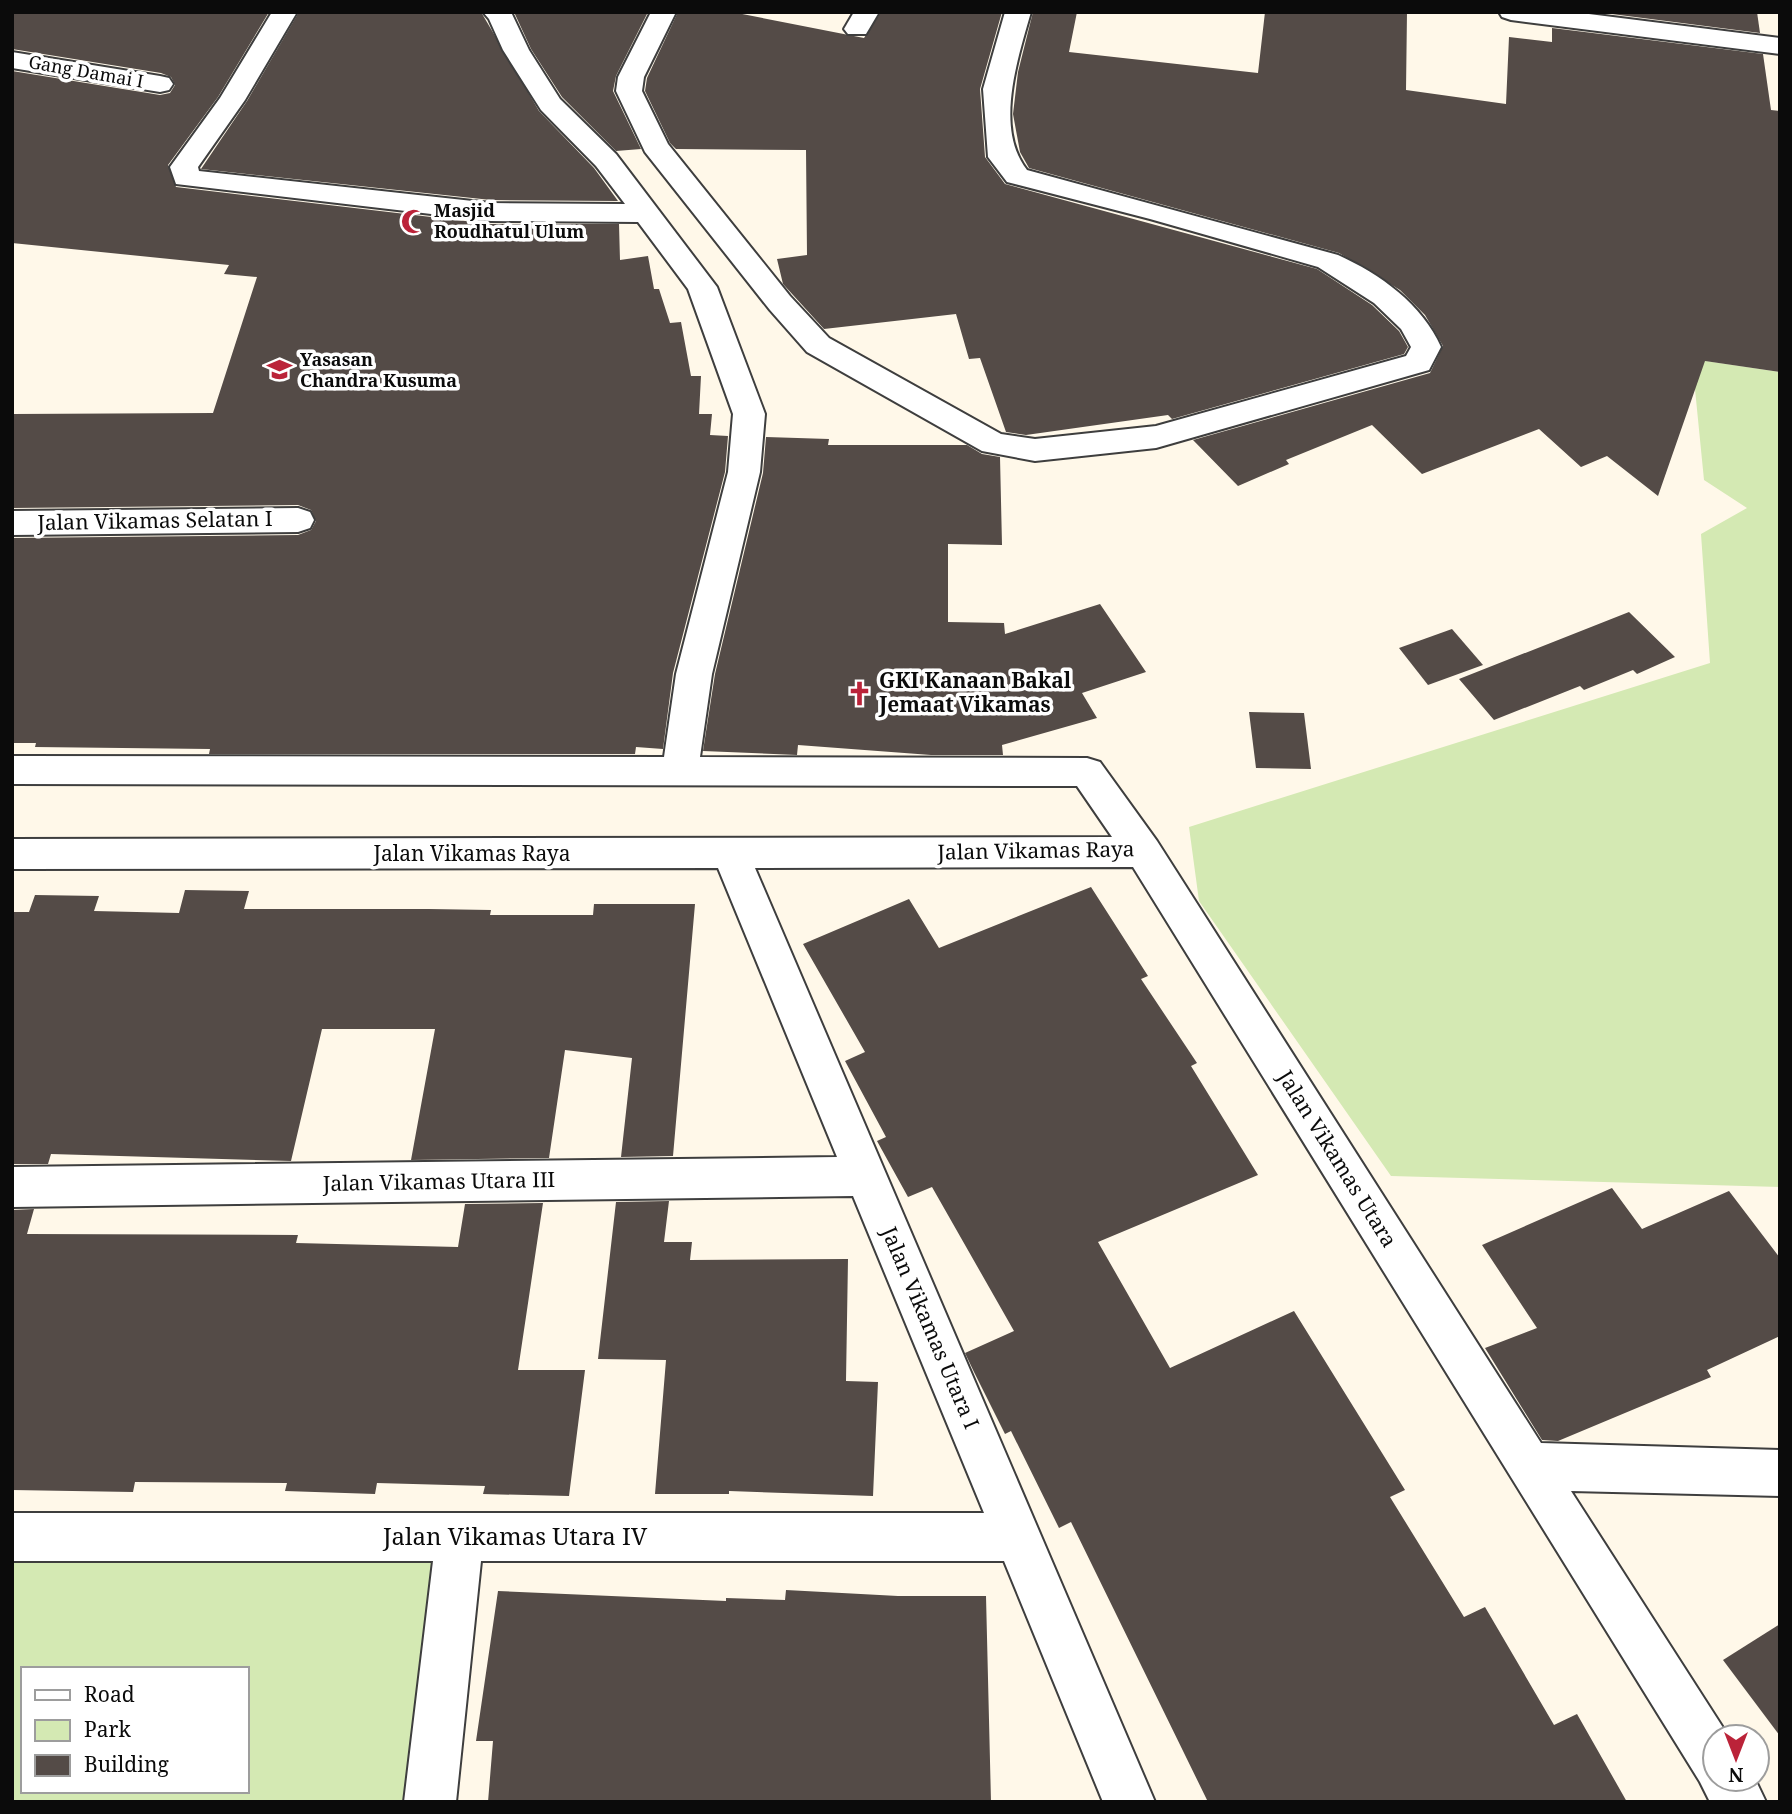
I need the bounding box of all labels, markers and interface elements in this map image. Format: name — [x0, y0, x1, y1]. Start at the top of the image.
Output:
street label: Gang Damai I — [27, 49, 146, 93]
place label: Masjid Roudhatul Ulum — [434, 198, 584, 243]
mosque icon: Masjid Roudhatul Ulum — [400, 207, 428, 235]
place label: Yasasan Chandra Kusuma — [300, 347, 457, 392]
school or university icon: Yasasan Chandra Kusuma — [266, 356, 294, 384]
street label: Jalan Vikamas Selatan I — [36, 504, 273, 536]
place label: GKI Kanaan Bakal Jemaat Vikamas — [878, 666, 1072, 718]
church icon: GKI Kanaan Bakal Jemaat Vikamas — [845, 679, 873, 707]
street label: Jalan Vikamas Raya — [936, 834, 1135, 866]
street label: Jalan Vikamas Raya — [372, 839, 571, 867]
street label: Jalan Vikamas Utara — [1271, 1064, 1404, 1252]
street label: Jalan Vikamas Utara III — [322, 1165, 555, 1197]
street label: Jalan Vikamas Utara I — [875, 1221, 986, 1433]
street label: Jalan Vikamas Utara IV — [382, 1519, 648, 1552]
legend — [21, 1667, 248, 1793]
text: Road — [84, 1680, 135, 1708]
text: Park — [84, 1715, 131, 1743]
north arrow — [1701, 1723, 1771, 1793]
text: Building — [84, 1750, 169, 1778]
text: N — [1728, 1762, 1743, 1788]

